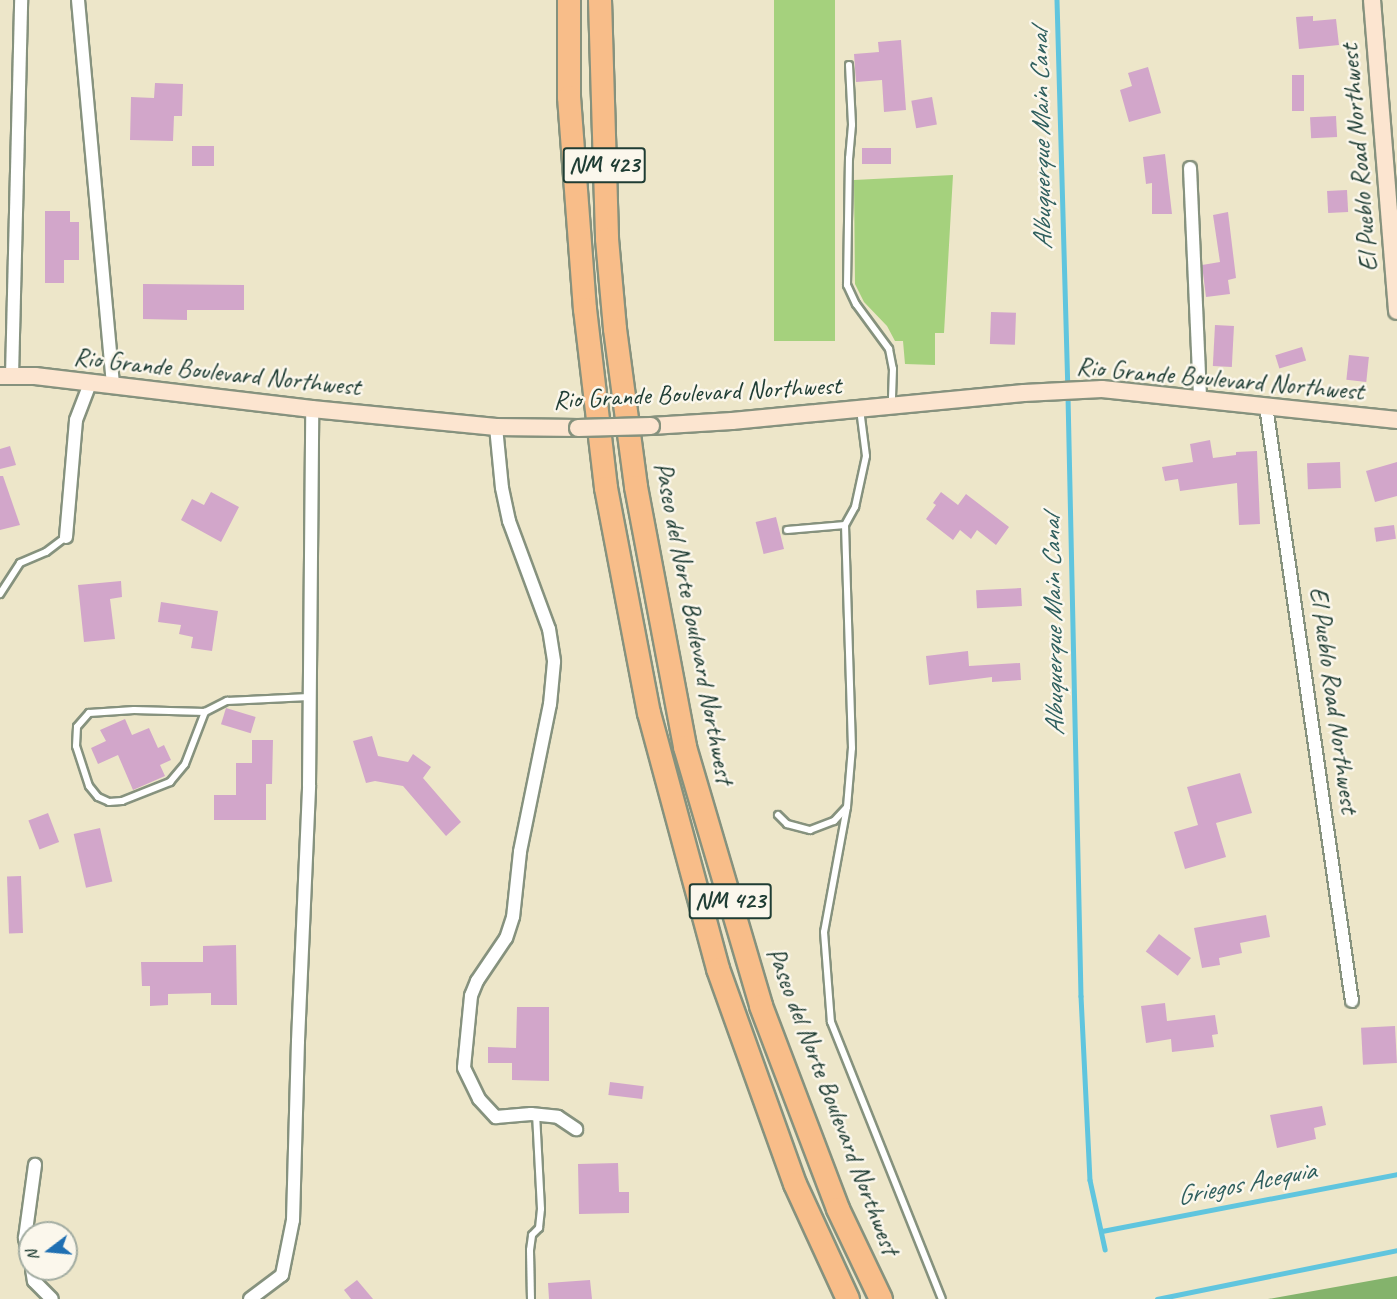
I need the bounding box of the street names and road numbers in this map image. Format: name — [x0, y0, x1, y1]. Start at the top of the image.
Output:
street label: El Pueblo Road Northwest — [1333, 43, 1385, 273]
road number: NM 423 — [562, 144, 646, 186]
street label: Rio Grande Boulevard Northwest — [72, 341, 362, 403]
street label: Rio Grande Boulevard Northwest — [1075, 351, 1365, 407]
street label: Rio Grande Boulevard Northwest — [552, 370, 842, 416]
street label: Paseo del Norte Boulevard Northwest — [648, 460, 740, 786]
street label: El Pueblo Road Northwest — [1303, 585, 1365, 815]
road number: NM 423 — [688, 880, 772, 922]
street label: Paseo del Norte Boulevard Northwest — [760, 943, 906, 1259]

